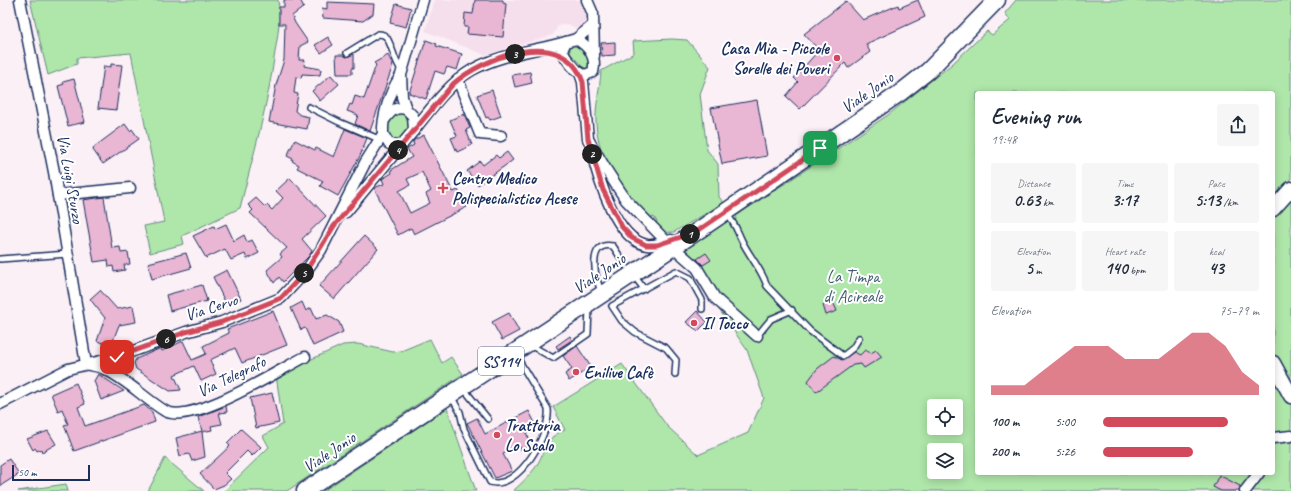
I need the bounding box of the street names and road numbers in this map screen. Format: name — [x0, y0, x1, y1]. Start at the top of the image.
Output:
street label: Viale Jonio — [837, 66, 898, 118]
street label: Via Luigi Sturzo — [52, 133, 89, 226]
street label: Viale Jonio — [569, 248, 630, 299]
street label: Via Cervo — [182, 289, 241, 326]
road number: SS114 — [478, 347, 524, 375]
street label: Via Telegrafo — [194, 351, 270, 402]
street label: Viale Jonio — [299, 427, 360, 478]

